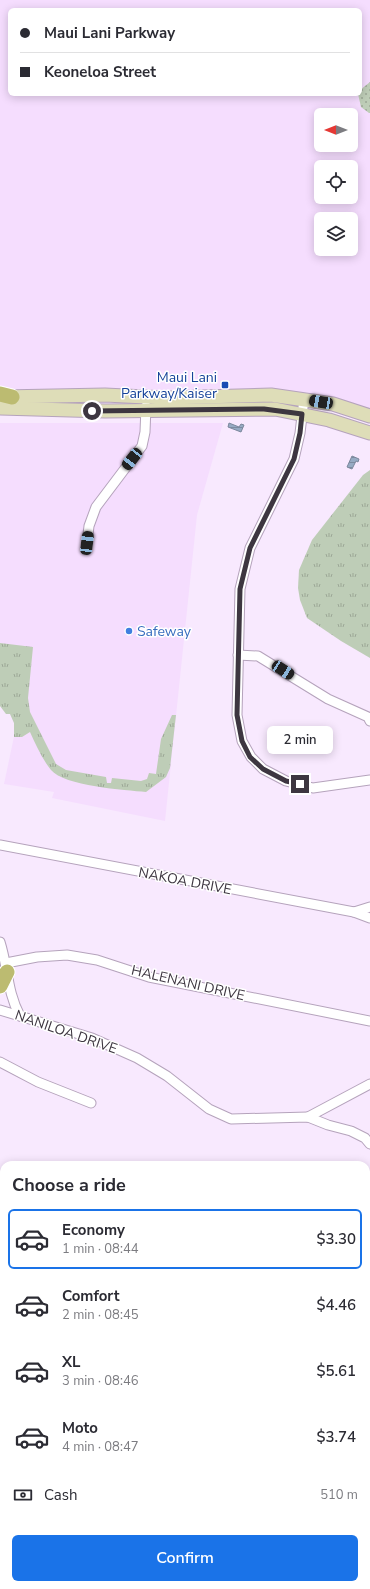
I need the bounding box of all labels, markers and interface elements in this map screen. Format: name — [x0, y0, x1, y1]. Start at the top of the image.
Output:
text: Maui Lani Parkway — [44, 23, 175, 43]
text: Keoneloa Street — [44, 62, 156, 82]
north arrow — [314, 108, 358, 152]
map controls — [314, 108, 358, 256]
button: locate — [314, 160, 358, 204]
button: layers — [314, 212, 358, 256]
place label: Maui Lani Parkway/Kaiser — [121, 368, 217, 403]
marker: Maui Lani Parkway/Kaiser — [220, 380, 230, 390]
car — [308, 394, 334, 410]
route start — [83, 402, 101, 420]
car — [120, 446, 144, 472]
car — [80, 530, 94, 556]
place label: Safeway — [137, 622, 192, 641]
marker: Safeway — [124, 626, 134, 636]
car — [270, 658, 296, 682]
callout: 2 min — [267, 726, 333, 754]
text: 2 min — [283, 731, 317, 749]
route end — [291, 775, 309, 793]
street label: NAKOA DRIVE — [137, 863, 233, 899]
street label: HALENANI DRIVE — [129, 961, 247, 1005]
street label: NANILOA DRIVE — [12, 1006, 120, 1058]
text: Choose a ride — [12, 1173, 126, 1197]
text: Economy — [62, 1220, 125, 1240]
icon: car — [14, 1221, 50, 1257]
text: $3.30 — [316, 1229, 356, 1249]
text: 1 min · 08:44 — [62, 1240, 138, 1258]
text: Comfort — [62, 1286, 119, 1306]
icon: car — [14, 1287, 50, 1323]
text: $4.46 — [316, 1295, 356, 1315]
text: 2 min · 08:45 — [62, 1306, 138, 1324]
text: XL — [62, 1352, 81, 1372]
icon: car — [14, 1353, 50, 1389]
text: $5.61 — [316, 1361, 356, 1381]
text: 3 min · 08:46 — [62, 1372, 138, 1390]
text: Moto — [62, 1418, 98, 1438]
icon: car — [14, 1419, 50, 1455]
text: $3.74 — [316, 1427, 356, 1447]
text: 4 min · 08:47 — [62, 1438, 138, 1456]
icon: cash — [12, 1484, 34, 1506]
text: Cash — [44, 1485, 78, 1505]
text: 510 m — [320, 1486, 358, 1504]
button: Confirm — [12, 1535, 358, 1581]

